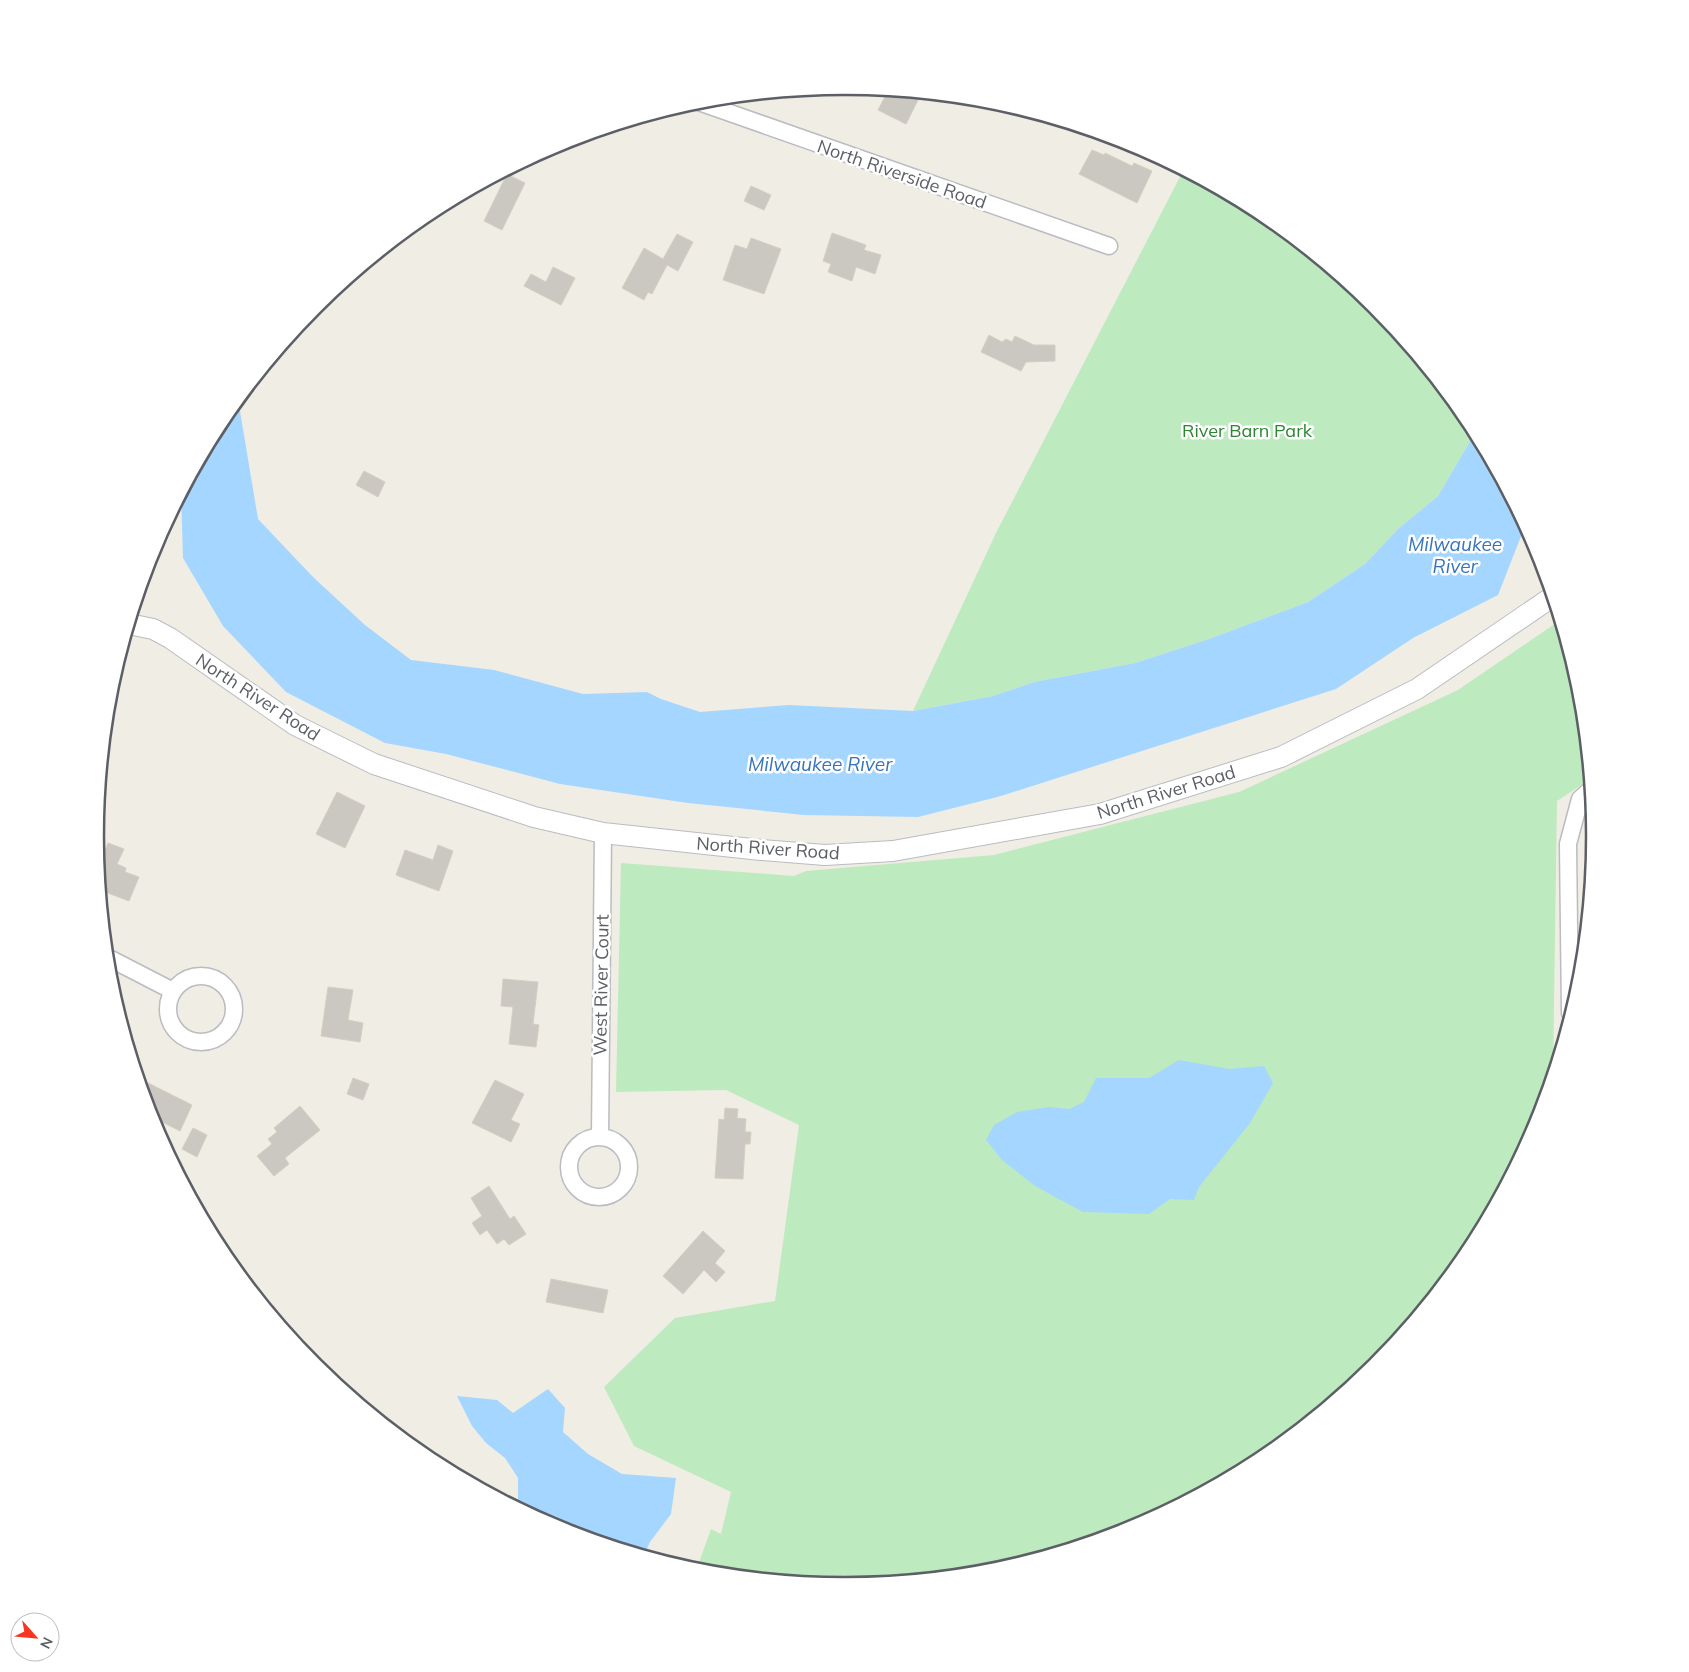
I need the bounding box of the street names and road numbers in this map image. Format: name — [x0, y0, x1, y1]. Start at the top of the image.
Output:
street label: North Riverside Road — [814, 134, 990, 214]
street label: North River Road — [192, 648, 324, 746]
street label: North River Road — [1094, 760, 1238, 824]
street label: North River Road — [696, 832, 840, 864]
street label: West River Court — [588, 914, 614, 1056]

